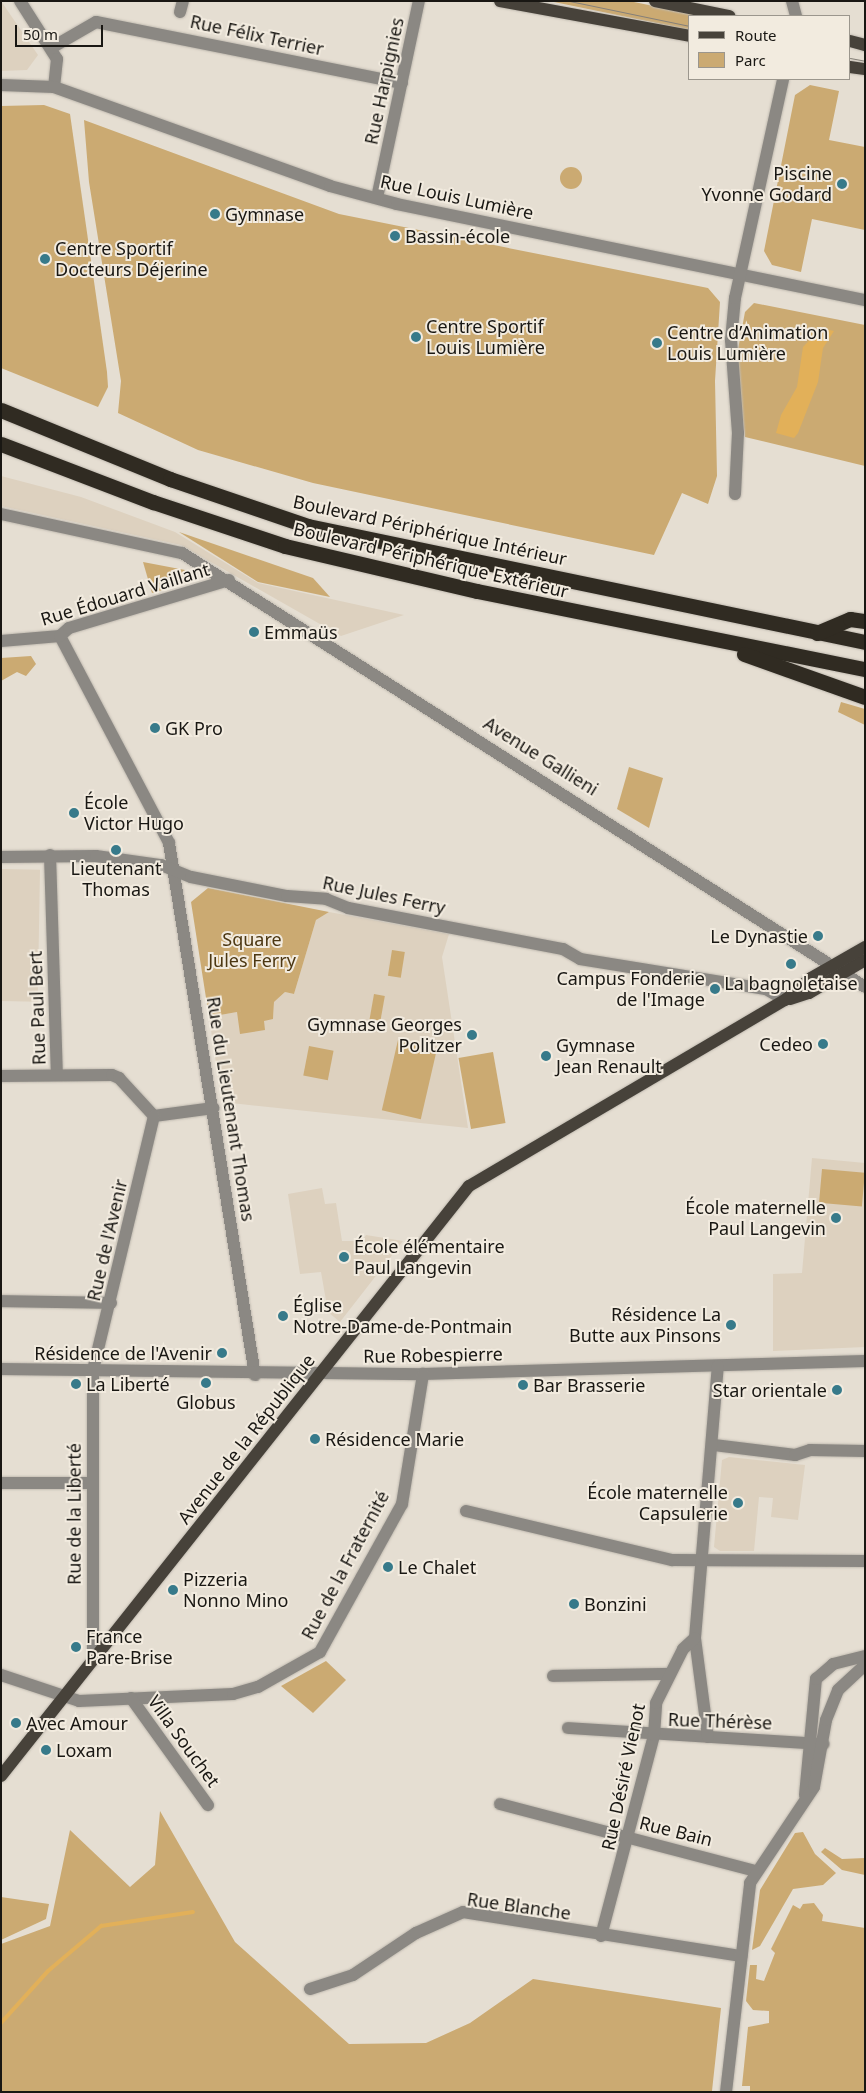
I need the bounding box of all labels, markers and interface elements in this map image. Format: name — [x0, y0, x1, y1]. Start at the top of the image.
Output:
street label: Rue Félix Terrier — [188, 10, 326, 60]
scale bar — [18, 15, 105, 47]
street label: Rue Harpignies — [360, 15, 408, 147]
legend — [688, 15, 851, 80]
text: 50 m — [23, 24, 58, 44]
text: Route — [735, 25, 777, 45]
text: Parc — [735, 50, 766, 70]
place label: Piscine Yvonne Godard — [701, 163, 832, 205]
street label: Rue Louis Lumière — [378, 170, 536, 224]
marker: Piscine Yvonne Godard — [836, 178, 848, 190]
place label: Gymnase — [225, 203, 304, 225]
marker: Gymnase — [209, 208, 221, 220]
place label: Bassin-école — [405, 225, 510, 247]
marker: Bassin-école — [389, 230, 401, 242]
place label: Centre Sportif Docteurs Déjerine — [55, 238, 208, 280]
marker: Centre Sportif Docteurs Déjerine — [39, 253, 51, 265]
place label: Centre Sportif Louis Lumière — [426, 316, 545, 358]
place label: Centre d’Animation Louis Lumière — [667, 322, 828, 364]
marker: Centre Sportif Louis Lumière — [410, 331, 422, 343]
marker: Centre d’Animation Louis Lumière — [651, 337, 663, 349]
street label: Boulevard Périphérique Intérieur — [291, 490, 569, 570]
street label: Boulevard Périphérique Extérieur — [291, 518, 571, 602]
street label: Rue Édouard Vaillant — [38, 558, 212, 630]
place label: Emmaüs — [264, 621, 338, 643]
marker: Emmaüs — [248, 626, 260, 638]
street label: Avenue Gallieni — [480, 712, 602, 800]
place label: GK Pro — [165, 717, 223, 739]
marker: GK Pro — [149, 722, 161, 734]
place label: École Victor Hugo — [84, 792, 184, 834]
marker: École Victor Hugo — [68, 807, 80, 819]
marker: Lieutenant Thomas — [110, 844, 122, 856]
place label: Lieutenant Thomas — [71, 858, 161, 901]
street label: Rue Jules Ferry — [321, 871, 447, 919]
place label: Le Dynastie — [710, 925, 808, 947]
park label: Square Jules Ferry — [208, 929, 296, 972]
marker: Le Dynastie — [812, 930, 824, 942]
street label: Rue Paul Bert — [24, 950, 50, 1066]
marker: La bagnoletaise — [785, 958, 797, 970]
place label: Campus Fonderie de l'Image — [556, 968, 705, 1011]
place label: La bagnoletaise — [724, 972, 858, 994]
marker: Campus Fonderie de l'Image — [709, 983, 721, 995]
street label: Rue du Lieutenant Thomas — [203, 995, 259, 1223]
place label: Gymnase Georges Politzer — [307, 1014, 462, 1056]
marker: Gymnase Georges Politzer — [466, 1029, 478, 1041]
place label: Cedeo — [759, 1033, 813, 1055]
place label: Gymnase Jean Renault — [556, 1035, 662, 1078]
marker: Cedeo — [817, 1038, 829, 1050]
marker: Gymnase Jean Renault — [540, 1050, 552, 1062]
street label: Rue de l'Avenir — [82, 1177, 132, 1303]
place label: École maternelle Paul Langevin — [685, 1197, 826, 1240]
marker: École maternelle Paul Langevin — [830, 1212, 842, 1224]
place label: École élémentaire Paul Langevin — [354, 1236, 505, 1278]
marker: École élémentaire Paul Langevin — [338, 1251, 350, 1263]
place label: Église Notre-Dame-de-Pontmain — [293, 1295, 512, 1338]
place label: Résidence La Butte aux Pinsons — [569, 1304, 721, 1346]
marker: Église Notre-Dame-de-Pontmain — [277, 1310, 289, 1322]
marker: Résidence La Butte aux Pinsons — [725, 1319, 737, 1331]
place label: Résidence de l'Avenir — [34, 1342, 212, 1364]
street label: Rue Robespierre — [363, 1343, 503, 1367]
marker: Résidence de l'Avenir — [216, 1347, 228, 1359]
street label: Avenue de la République — [173, 1350, 319, 1528]
place label: La Liberté — [86, 1373, 170, 1395]
place label: Bar Brasserie — [533, 1374, 645, 1396]
marker: Globus — [200, 1377, 212, 1389]
marker: La Liberté — [70, 1378, 82, 1390]
marker: Bar Brasserie — [517, 1379, 529, 1391]
place label: Star orientale — [713, 1379, 827, 1401]
marker: Star orientale — [831, 1384, 843, 1396]
place label: Globus — [176, 1391, 236, 1413]
place label: Résidence Marie — [325, 1428, 464, 1450]
marker: Résidence Marie — [309, 1433, 321, 1445]
street label: Rue de la Liberté — [63, 1443, 85, 1585]
place label: École maternelle Capsulerie — [587, 1482, 728, 1525]
street label: Rue de la Fraternité — [297, 1487, 393, 1643]
marker: École maternelle Capsulerie — [732, 1497, 744, 1509]
place label: Le Chalet — [398, 1556, 476, 1578]
marker: Le Chalet — [382, 1561, 394, 1573]
place label: Pizzeria Nonno Mino — [183, 1569, 288, 1612]
marker: Pizzeria Nonno Mino — [167, 1584, 179, 1596]
place label: Bonzini — [584, 1593, 647, 1615]
marker: Bonzini — [568, 1598, 580, 1610]
place label: France Pare-Brise — [86, 1626, 173, 1668]
marker: France Pare-Brise — [70, 1641, 82, 1653]
street label: Villa Souchet — [144, 1691, 224, 1791]
street label: Rue Désiré Vienot — [597, 1702, 649, 1852]
street label: Rue Thérèse — [667, 1708, 773, 1734]
place label: Avec Amour — [26, 1712, 128, 1734]
marker: Avec Amour — [10, 1717, 22, 1729]
place label: Loxam — [56, 1739, 112, 1761]
marker: Loxam — [40, 1744, 52, 1756]
street label: Rue Bain — [637, 1811, 715, 1851]
street label: Rue Blanche — [466, 1888, 572, 1924]

